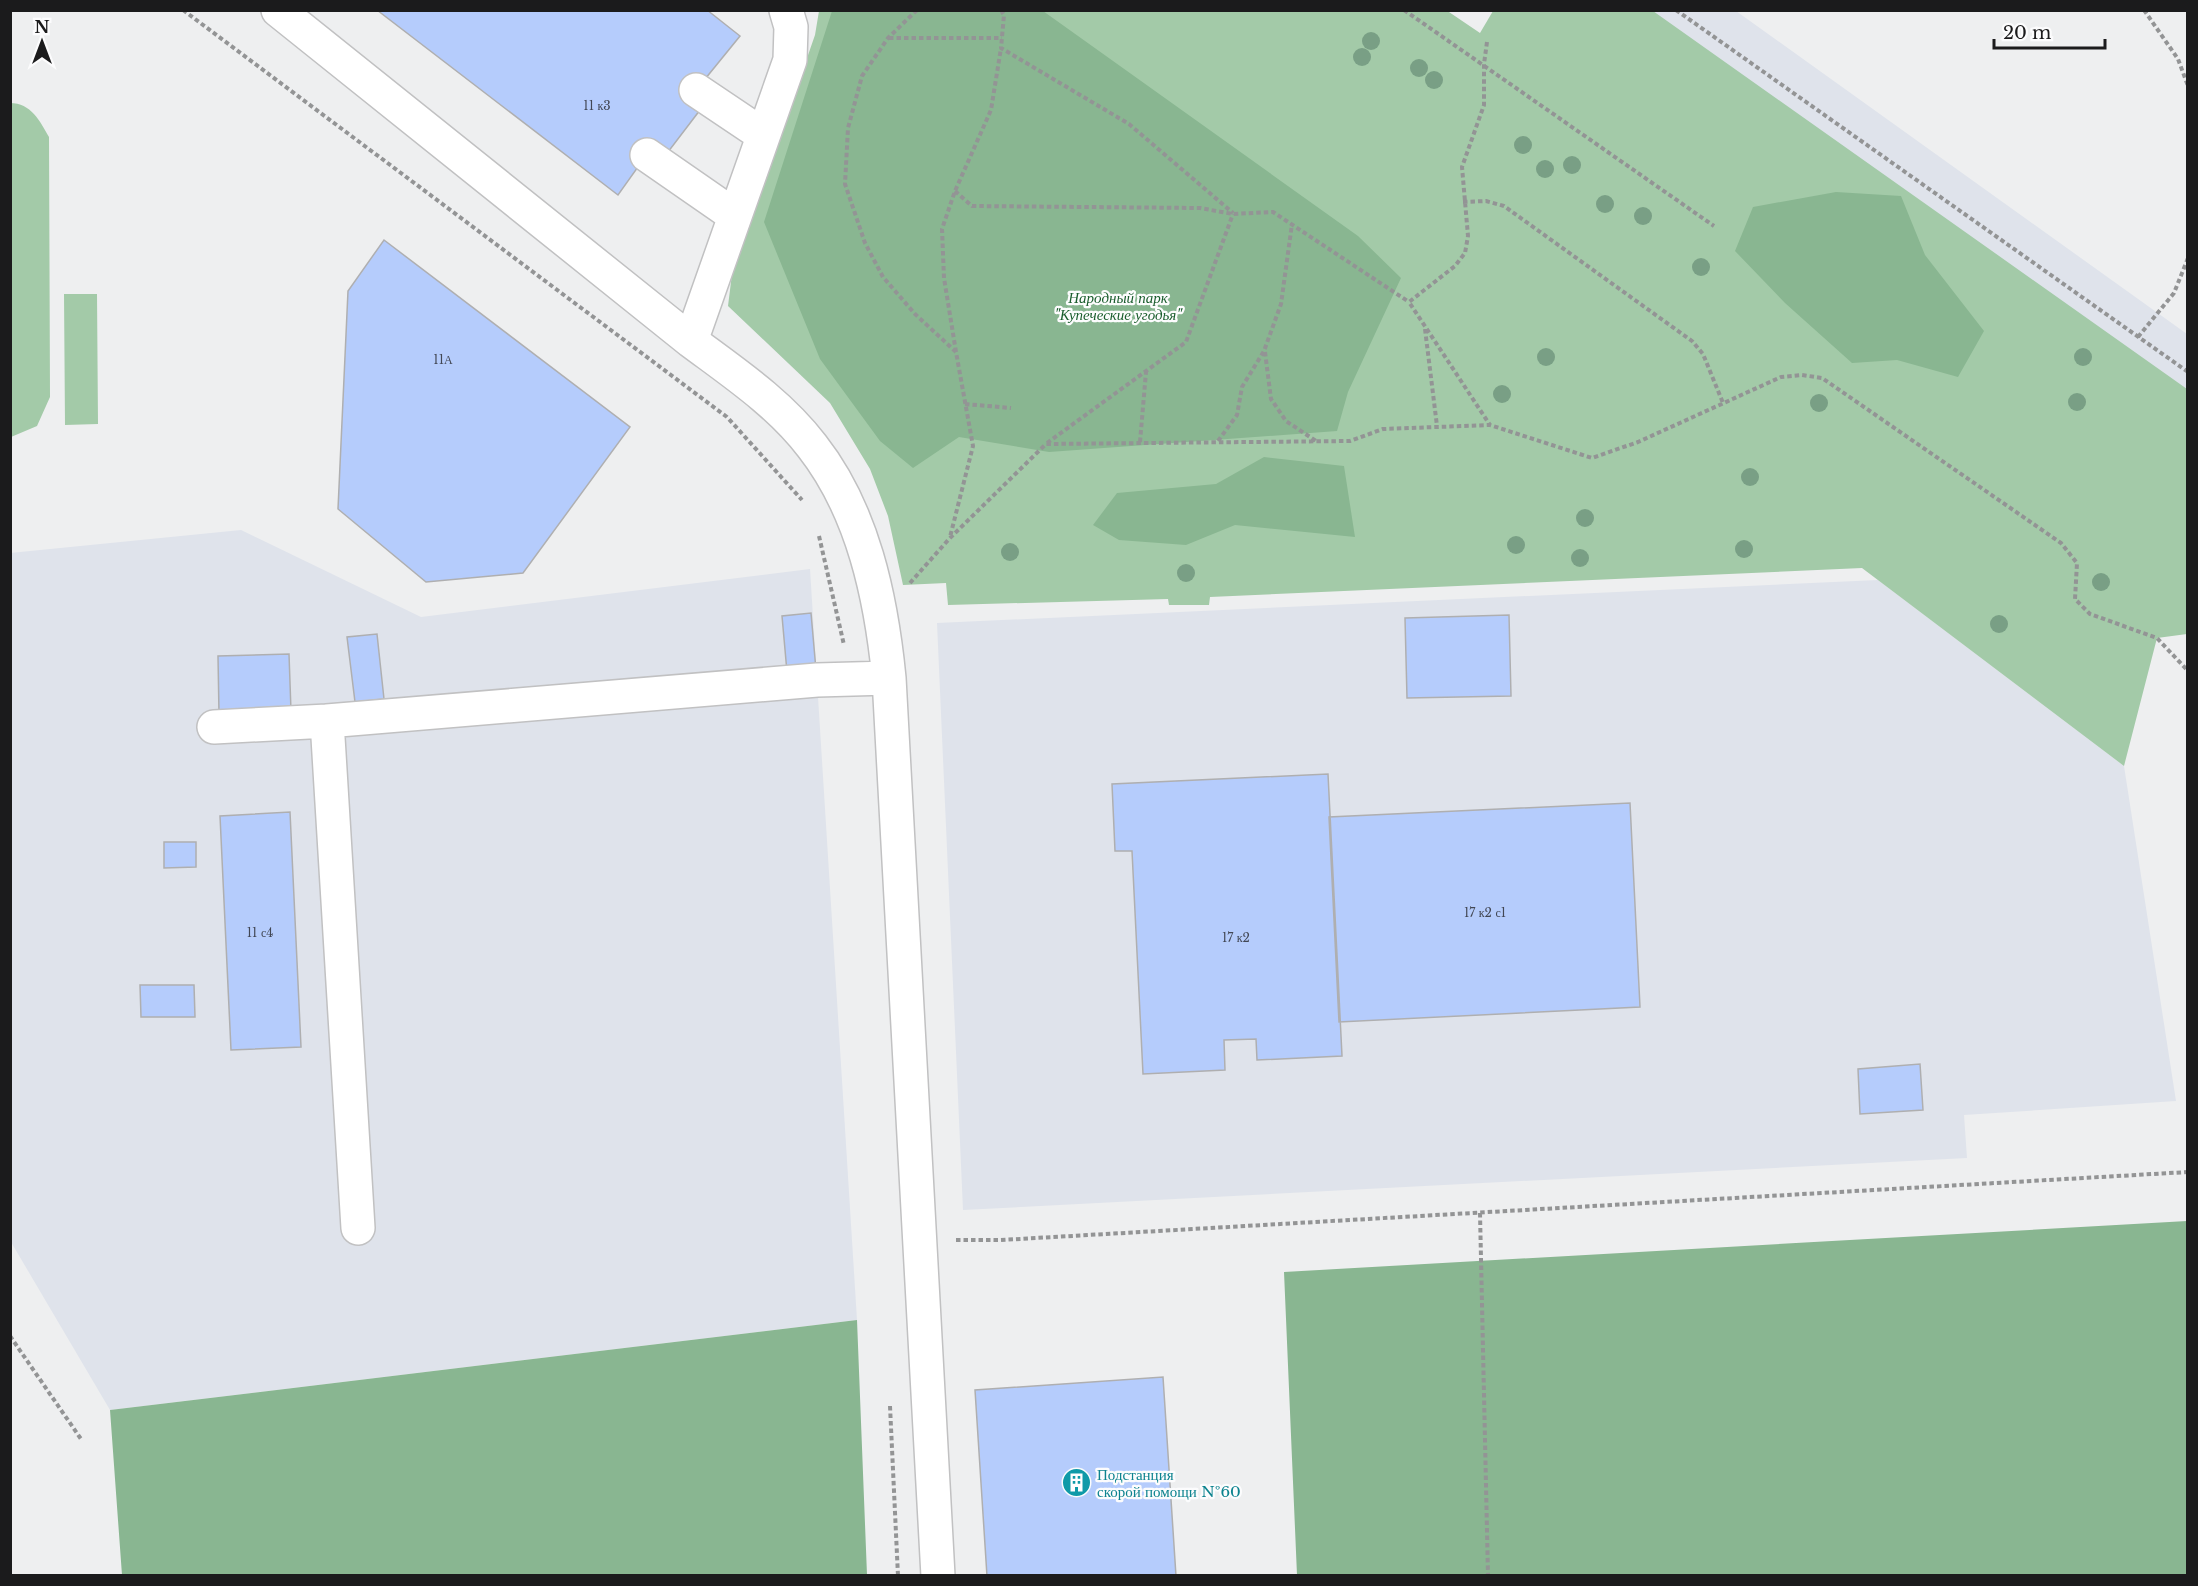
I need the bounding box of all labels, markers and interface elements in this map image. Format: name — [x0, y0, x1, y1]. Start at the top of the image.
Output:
north arrow — [12, 12, 72, 72]
scale bar — [1994, 12, 2105, 50]
text: N — [34, 17, 50, 37]
text: 20 m — [2003, 22, 2051, 44]
house number: 11 к3 — [583, 98, 611, 113]
park label: Народный парк "Купеческие угодья" — [1054, 288, 1183, 324]
house number: 11А — [433, 352, 453, 367]
house number: 17 к2 с1 — [1464, 905, 1506, 920]
house number: 11 с4 — [247, 925, 273, 940]
house number: 17 к2 — [1222, 930, 1250, 945]
place label: Подстанция скорой помощи №60 — [1097, 1465, 1241, 1501]
building icon: Подстанция скорой помощи №60 — [1060, 1467, 1092, 1499]

